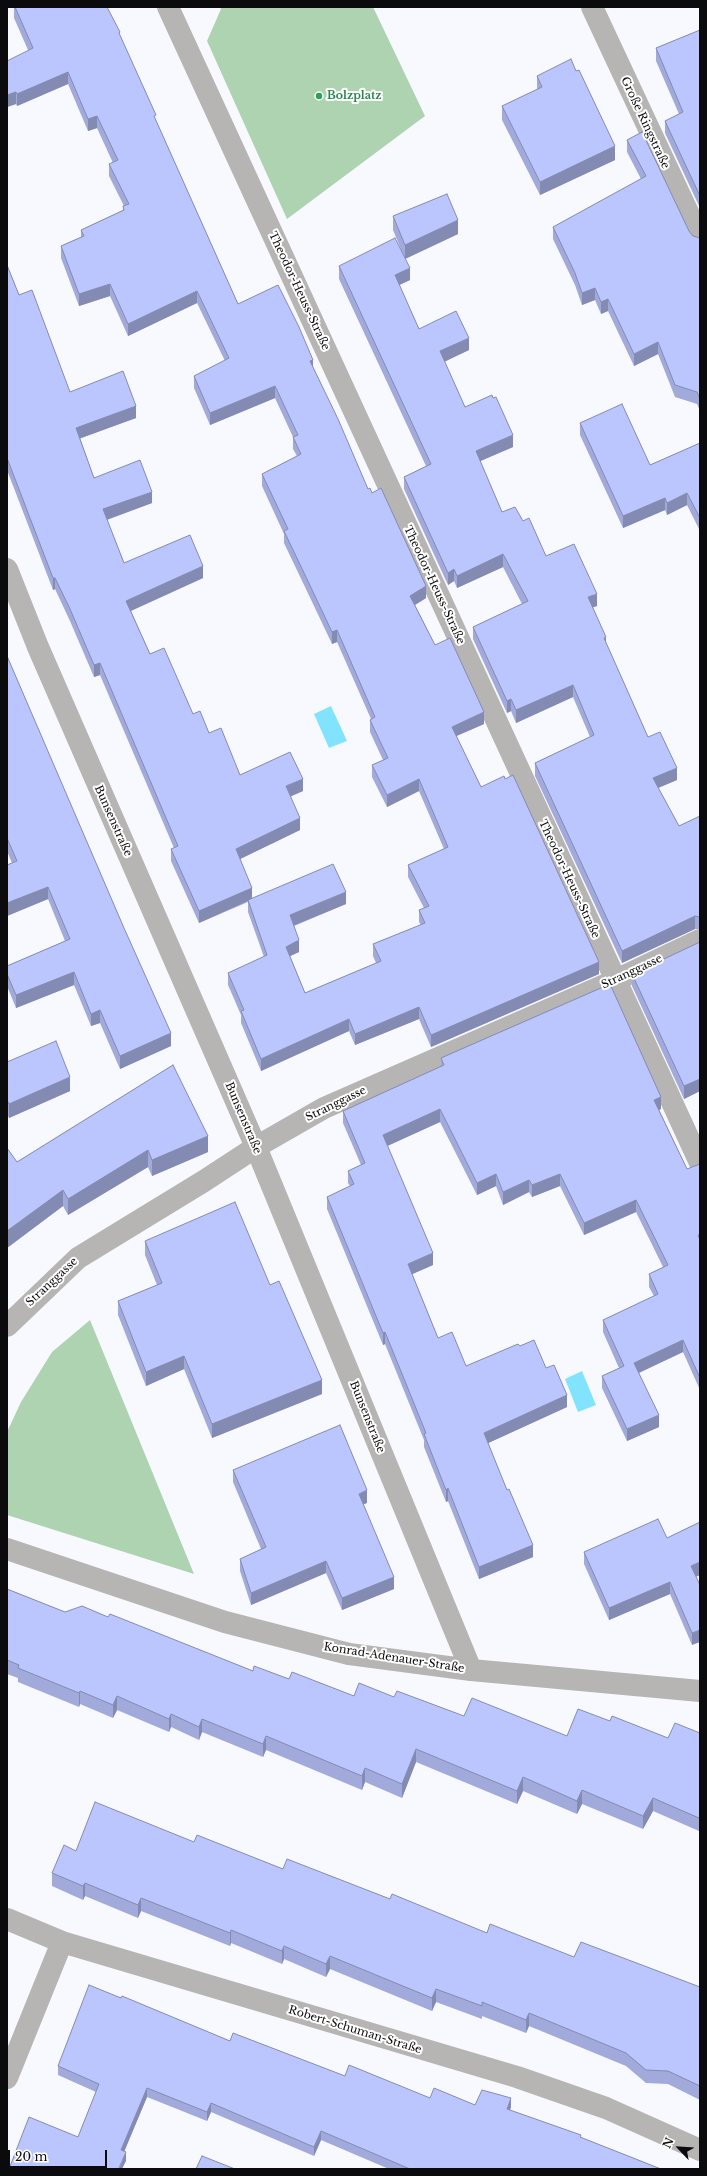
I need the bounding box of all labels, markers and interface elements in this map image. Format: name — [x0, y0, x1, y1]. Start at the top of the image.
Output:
street label: Große Ringstraße — [618, 75, 672, 171]
place label: Bolzplatz — [327, 89, 382, 103]
marker: Bolzplatz — [314, 91, 324, 101]
street label: Theodor-Heuss-Straße — [266, 230, 332, 352]
street label: Theodor-Heuss-Straße — [401, 524, 467, 646]
street label: Bunsenstraße — [91, 783, 135, 859]
street label: Theodor-Heuss-Straße — [536, 818, 602, 940]
street label: Stranggasse — [599, 952, 665, 992]
street label: Bunsenstraße — [222, 1080, 264, 1156]
street label: Stranggasse — [304, 1084, 368, 1124]
street label: Stranggasse — [23, 1255, 81, 1309]
street label: Bunsenstraße — [347, 1379, 387, 1455]
street label: Konrad-Adenauer-Straße — [323, 1640, 465, 1676]
street label: Robert-Schuman-Straße — [287, 2003, 423, 2057]
north arrow — [659, 2128, 699, 2168]
text: N — [660, 2135, 677, 2151]
scale bar — [10, 2142, 109, 2168]
text: 20 m — [15, 2149, 47, 2164]

